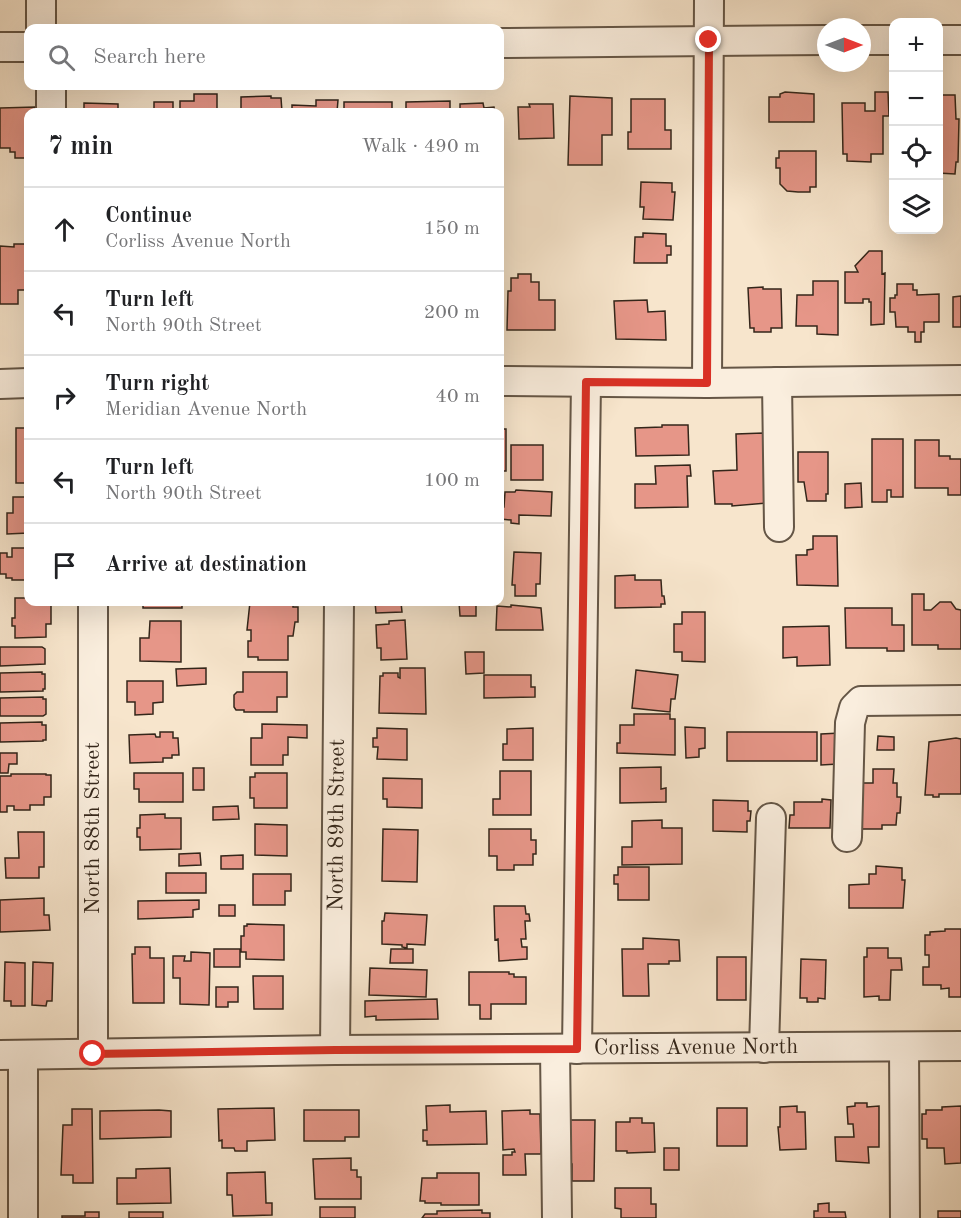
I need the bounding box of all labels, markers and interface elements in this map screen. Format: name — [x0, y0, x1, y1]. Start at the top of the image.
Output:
north arrow — [817, 18, 871, 72]
map controls — [889, 18, 943, 234]
button: + — [889, 18, 943, 72]
search box — [24, 24, 504, 90]
route end — [695, 26, 721, 52]
icon: search — [45, 41, 78, 74]
text: Search here — [93, 46, 206, 68]
button: − — [889, 72, 943, 126]
button: locate — [889, 126, 943, 180]
text: 7 min — [48, 134, 113, 160]
text: Walk · 490 m — [361, 137, 480, 157]
button: layers — [889, 180, 943, 234]
text: Continue — [105, 205, 192, 227]
icon: ahead — [48, 213, 81, 246]
text: 150 m — [424, 219, 480, 239]
text: Corliss Avenue North — [105, 232, 291, 252]
text: Turn left — [105, 289, 194, 311]
icon: left — [48, 297, 81, 330]
text: 200 m — [424, 303, 480, 323]
text: North 90th Street — [105, 316, 262, 336]
text: Turn right — [105, 373, 209, 395]
icon: right — [48, 381, 81, 414]
text: 40 m — [435, 387, 480, 407]
text: Meridian Avenue North — [105, 400, 307, 420]
text: Turn left — [105, 457, 194, 479]
icon: left — [48, 465, 81, 498]
text: 100 m — [424, 471, 480, 491]
text: North 90th Street — [105, 484, 262, 504]
icon: arrive — [48, 549, 81, 582]
text: Arrive at destination — [105, 554, 307, 576]
street label: North 89th Street — [325, 739, 349, 911]
street label: North 88th Street — [82, 742, 104, 914]
street label: Corliss Avenue North — [594, 1036, 798, 1059]
route start — [79, 1040, 105, 1066]

